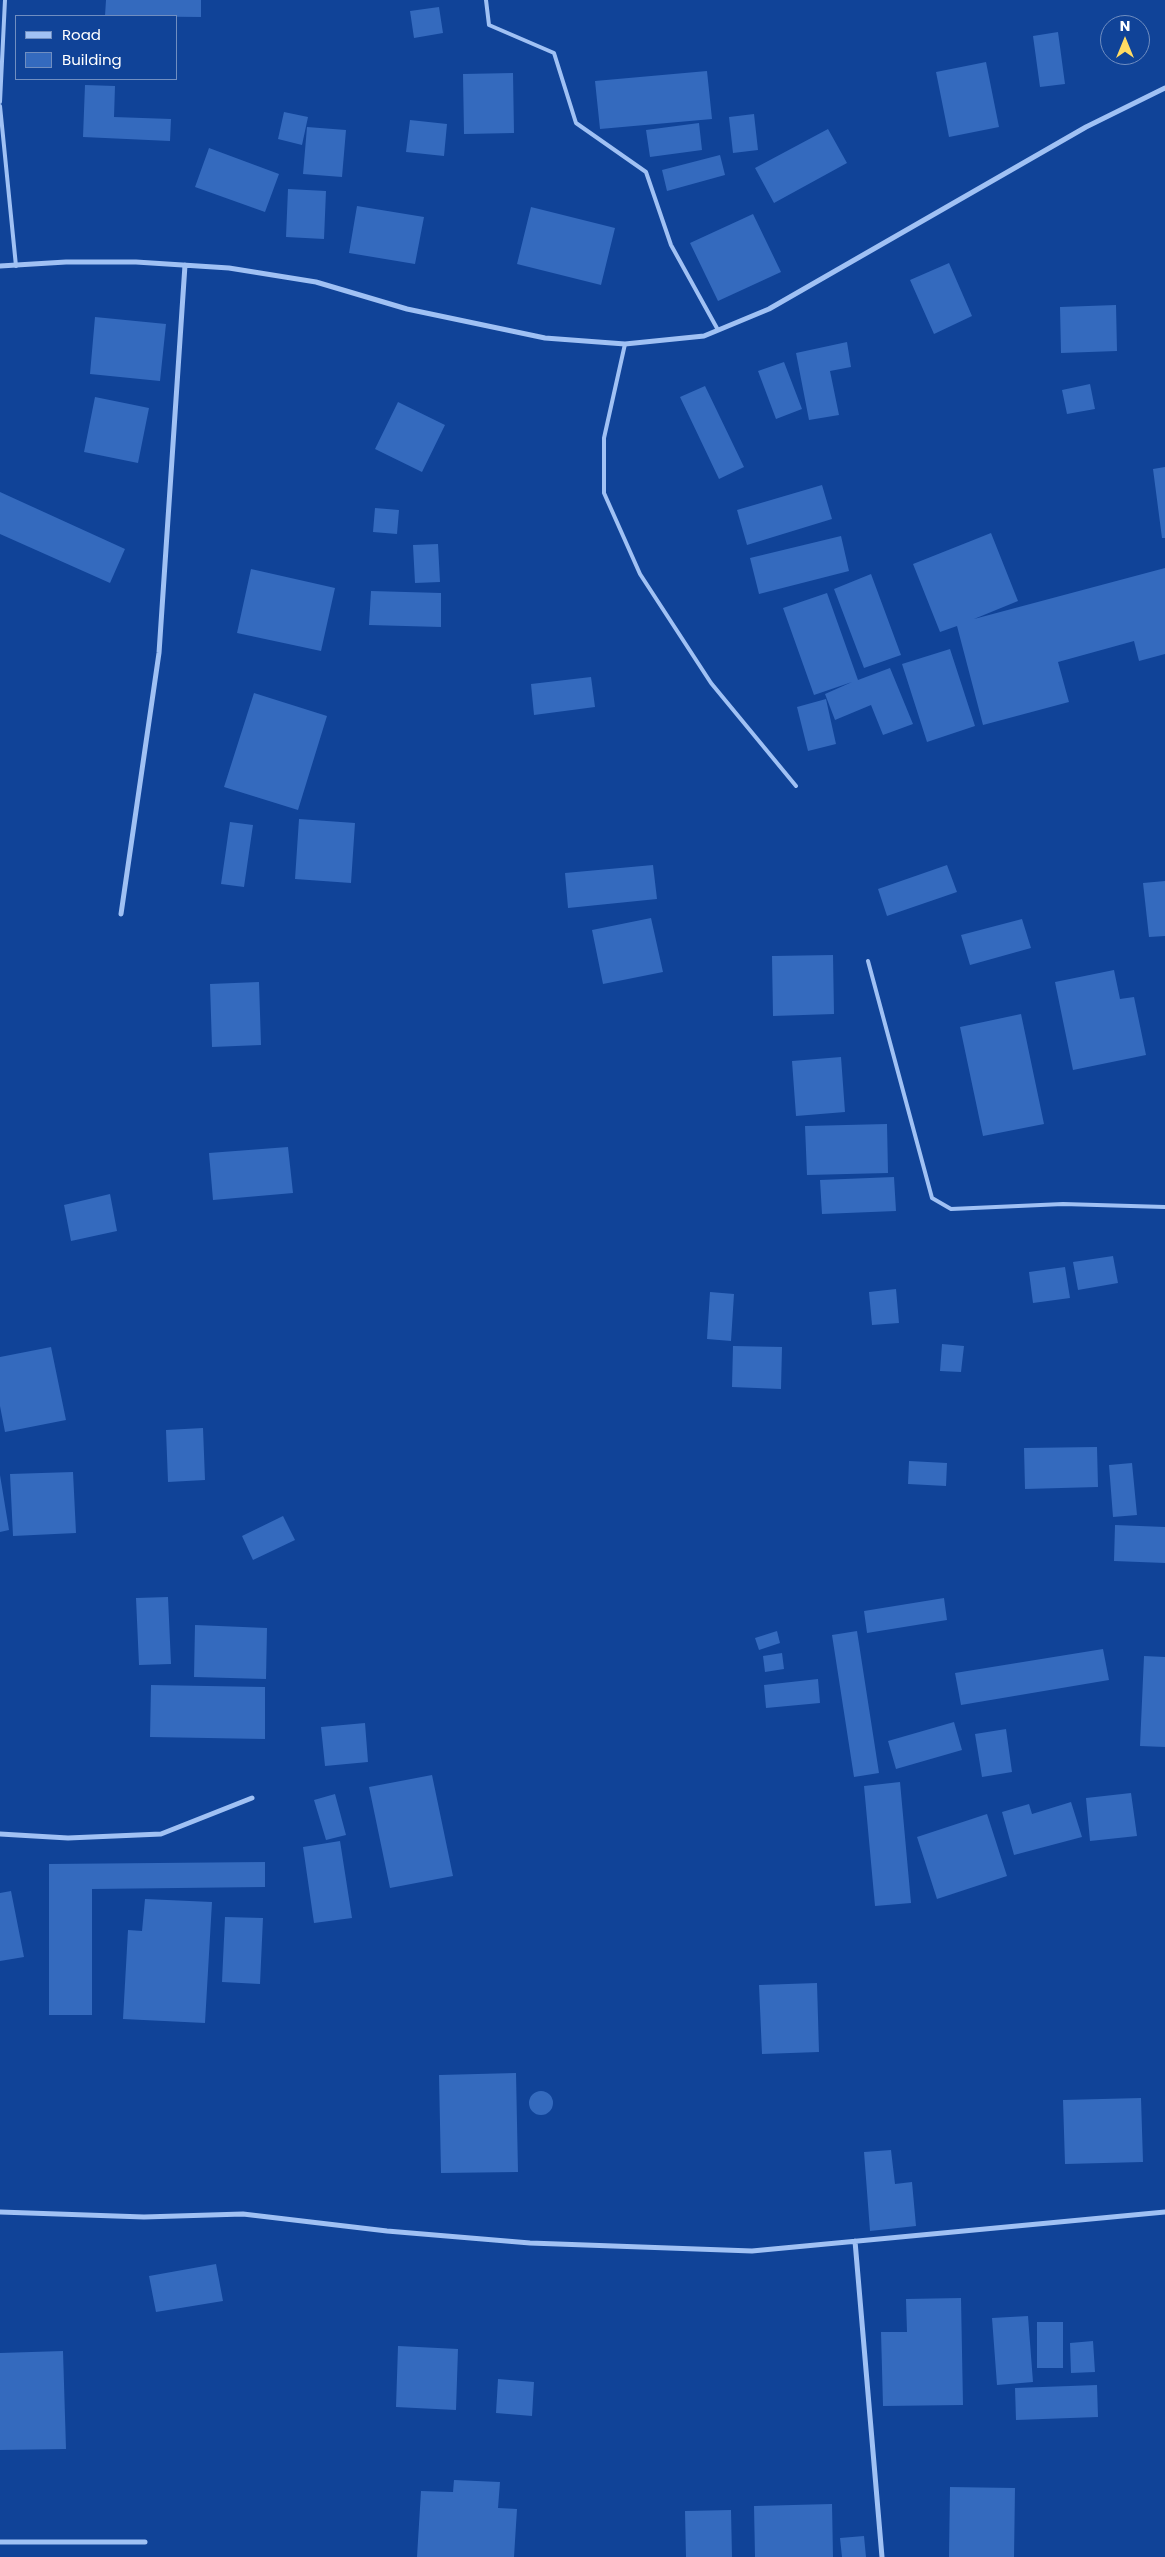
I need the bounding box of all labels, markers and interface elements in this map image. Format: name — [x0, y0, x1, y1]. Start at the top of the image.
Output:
legend — [15, 15, 178, 80]
north arrow — [1100, 15, 1150, 65]
text: N — [1120, 16, 1130, 36]
text: Road — [62, 24, 101, 45]
text: Building — [62, 49, 122, 70]

